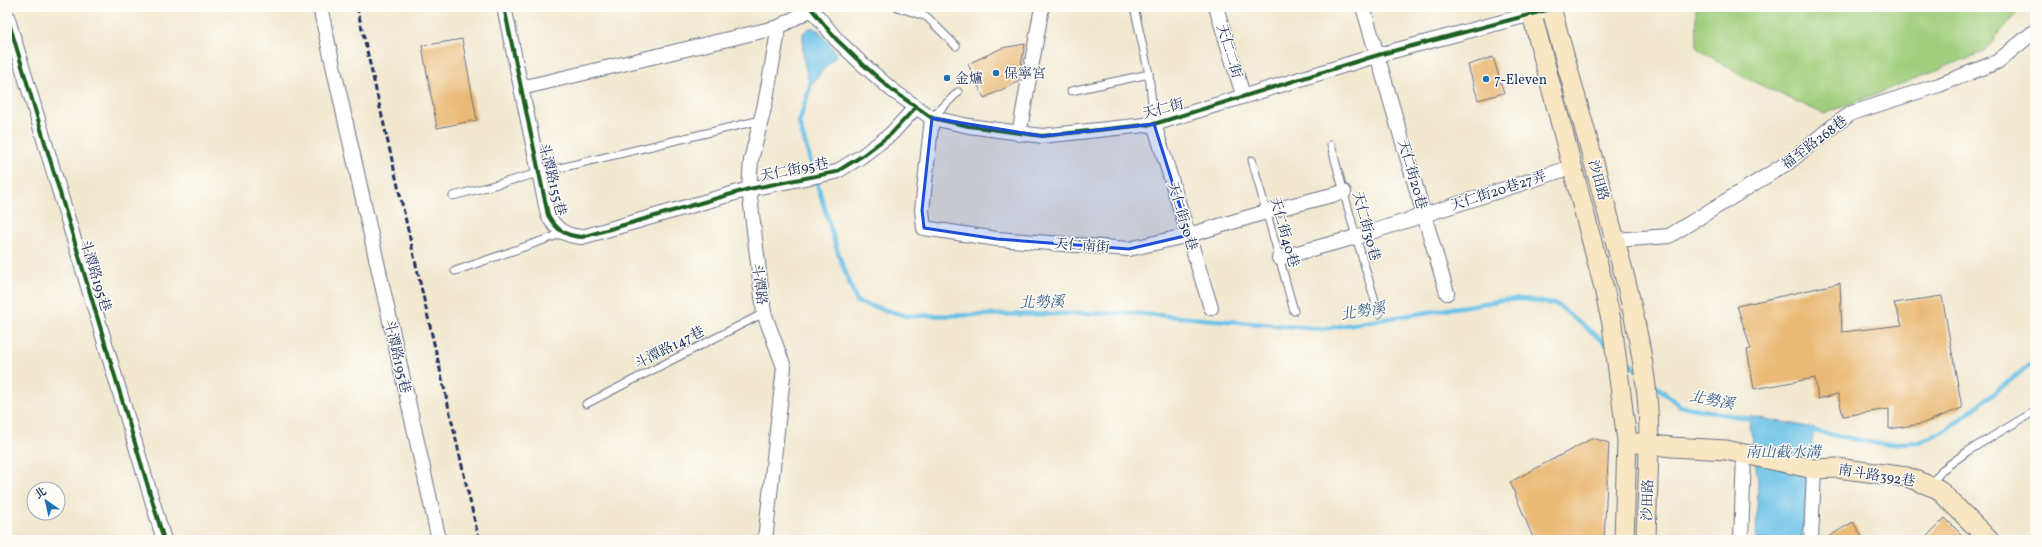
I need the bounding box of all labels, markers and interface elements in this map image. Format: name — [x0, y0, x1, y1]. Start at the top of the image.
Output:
street label: 天仁二街 — [1211, 22, 1246, 81]
place label: 保寧宮 — [1004, 65, 1046, 84]
marker: 保寧宮 — [991, 68, 1001, 78]
place label: 金爐 — [955, 70, 983, 89]
place label: 7-Eleven — [1494, 71, 1547, 90]
marker: 金爐 — [942, 73, 952, 83]
marker: 7-Eleven — [1481, 74, 1491, 84]
street label: 天仁街 — [1141, 95, 1186, 124]
street label: 福至路268巷 — [1778, 112, 1852, 174]
street label: 天仁街20巷 — [1393, 137, 1431, 212]
street label: 斗潭路155巷 — [533, 141, 570, 218]
street label: 天仁街95巷 — [758, 154, 830, 186]
street label: 沙田路 — [1583, 158, 1612, 203]
street label: 天仁街20巷27弄 — [1448, 167, 1549, 216]
street label: 天仁街50巷 — [1162, 180, 1201, 253]
street label: 天仁街30巷 — [1347, 189, 1384, 263]
street label: 天仁街40巷 — [1264, 195, 1303, 270]
street label: 天仁南街 — [1053, 235, 1110, 258]
street label: 斗潭路195巷 — [74, 237, 115, 314]
street label: 斗潭路 — [747, 262, 770, 306]
water label: 北勢溪 — [1019, 293, 1067, 314]
water label: 北勢溪 — [1339, 298, 1389, 326]
street label: 斗潭路195巷 — [379, 318, 414, 395]
street label: 斗潭路147巷 — [631, 322, 708, 374]
water label: 北勢溪 — [1688, 387, 1738, 416]
water label: 南山截水溝 — [1745, 443, 1822, 464]
street label: 南斗路392巷 — [1837, 461, 1917, 492]
street label: 沙田路 — [1638, 479, 1659, 521]
north arrow — [26, 481, 66, 521]
text: 北 — [32, 485, 50, 503]

